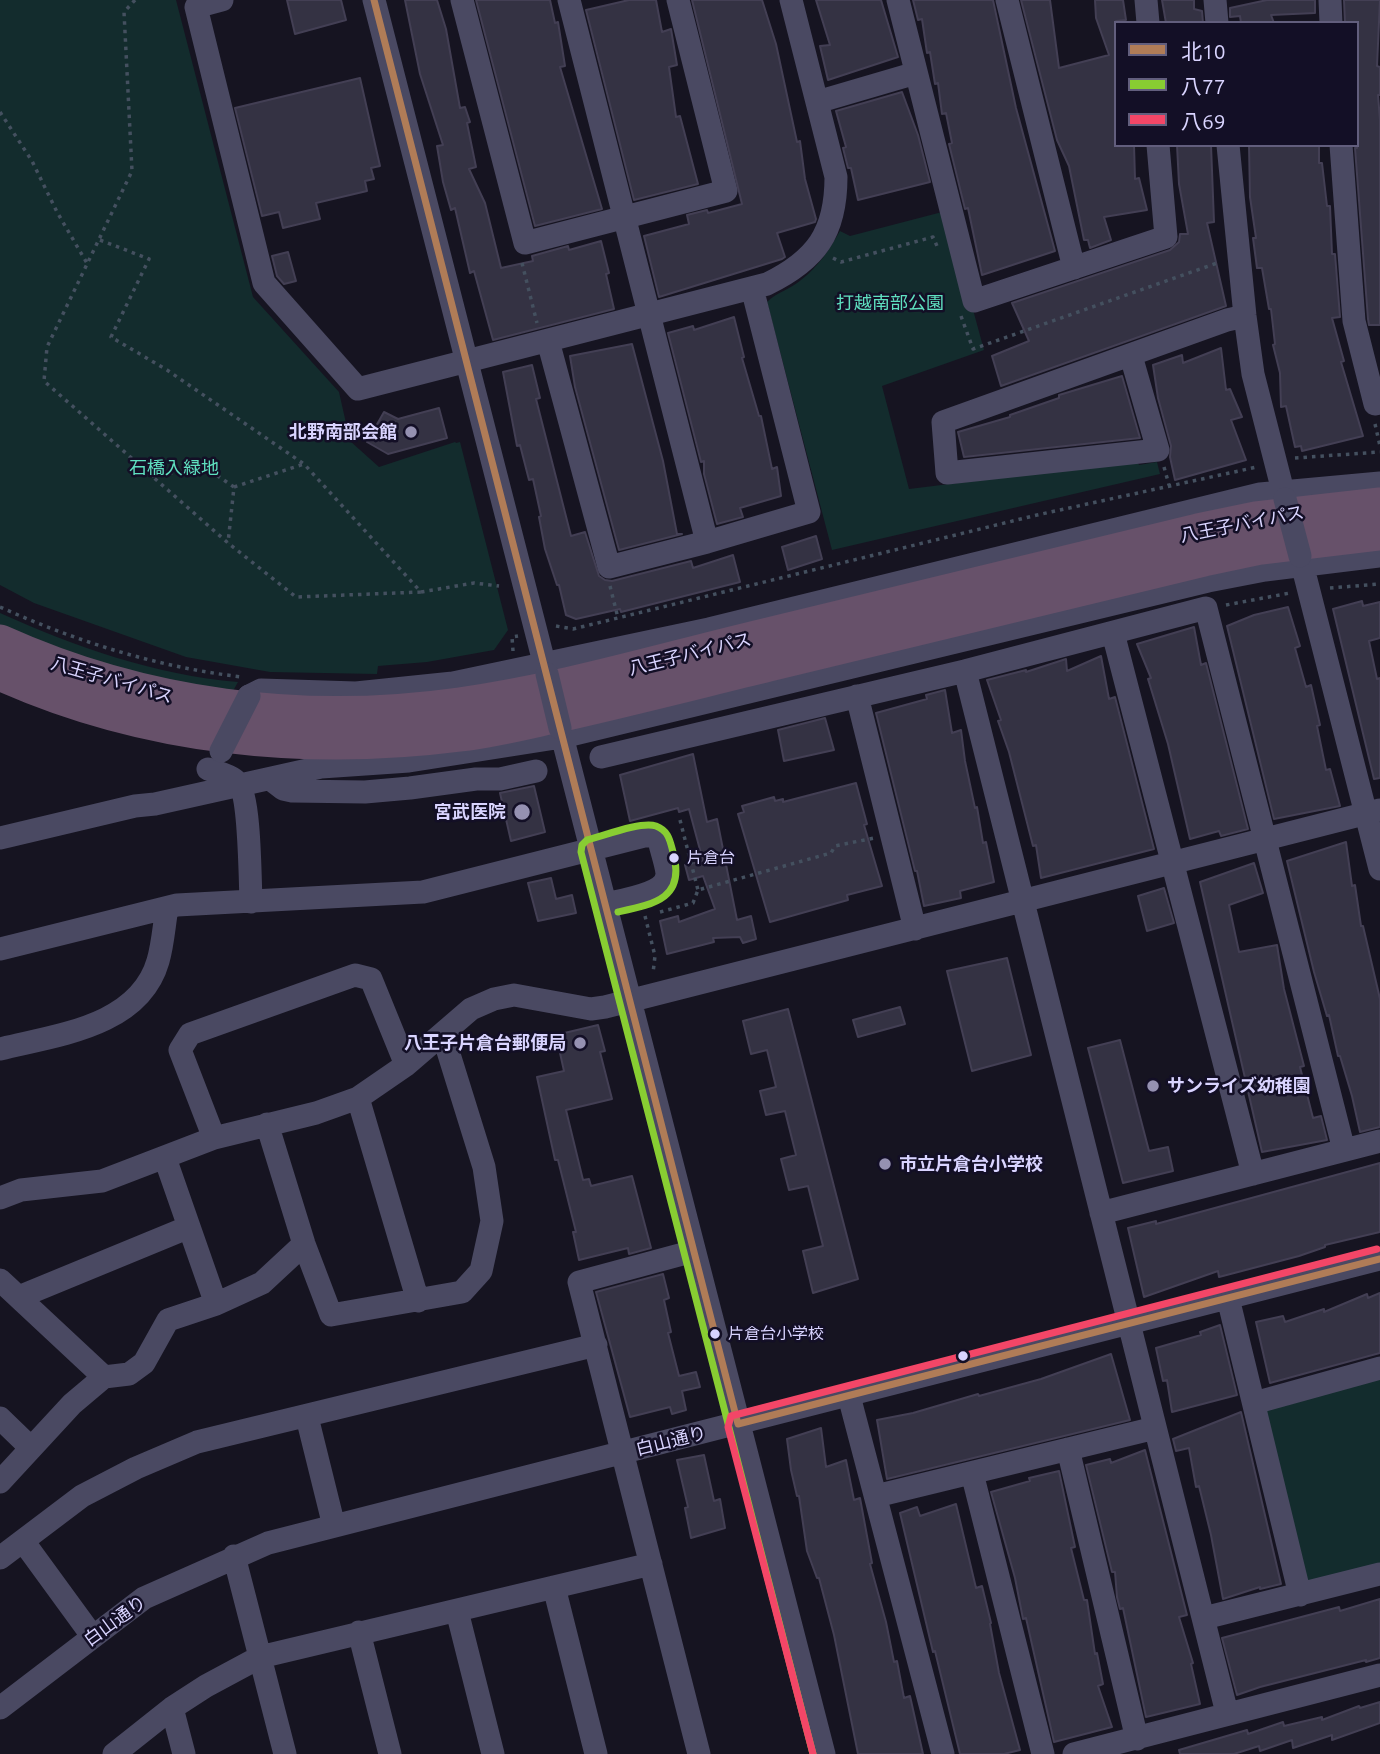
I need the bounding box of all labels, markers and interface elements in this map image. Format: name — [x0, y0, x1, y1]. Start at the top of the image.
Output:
legend — [1114, 21, 1359, 147]
text: 北10 — [1181, 39, 1226, 63]
text: 八77 — [1181, 74, 1226, 98]
text: 八69 — [1181, 109, 1226, 133]
park label: 打越南部公園 — [836, 292, 944, 314]
place label: 北野南部会館 — [289, 421, 397, 443]
marker: 北野南部会館 — [403, 424, 419, 440]
park label: 石橋入緑地 — [129, 457, 219, 479]
street label: 八王子バイパス — [1178, 501, 1306, 547]
street label: 八王子バイパス — [626, 628, 754, 680]
street label: 八王子バイパス — [48, 652, 176, 708]
place label: 宮武医院 — [434, 801, 506, 823]
marker: 宮武医院 — [512, 802, 532, 822]
place label: 片倉台 — [687, 848, 735, 868]
marker: 片倉台 — [667, 851, 681, 865]
place label: 八王子片倉台郵便局 — [404, 1032, 566, 1054]
marker: 八王子片倉台郵便局 — [572, 1035, 588, 1051]
place label: サンライズ幼稚園 — [1167, 1075, 1311, 1097]
marker: サンライズ幼稚園 — [1145, 1078, 1161, 1094]
place label: 市立片倉台小学校 — [899, 1153, 1043, 1175]
marker: 市立片倉台小学校 — [877, 1156, 893, 1172]
place label: 片倉台小学校 — [728, 1324, 824, 1344]
marker: 片倉台小学校 — [708, 1327, 722, 1341]
unlabelled marker — [956, 1349, 970, 1363]
street label: 白山通り — [633, 1422, 709, 1460]
street label: 白山通り — [80, 1591, 150, 1651]

